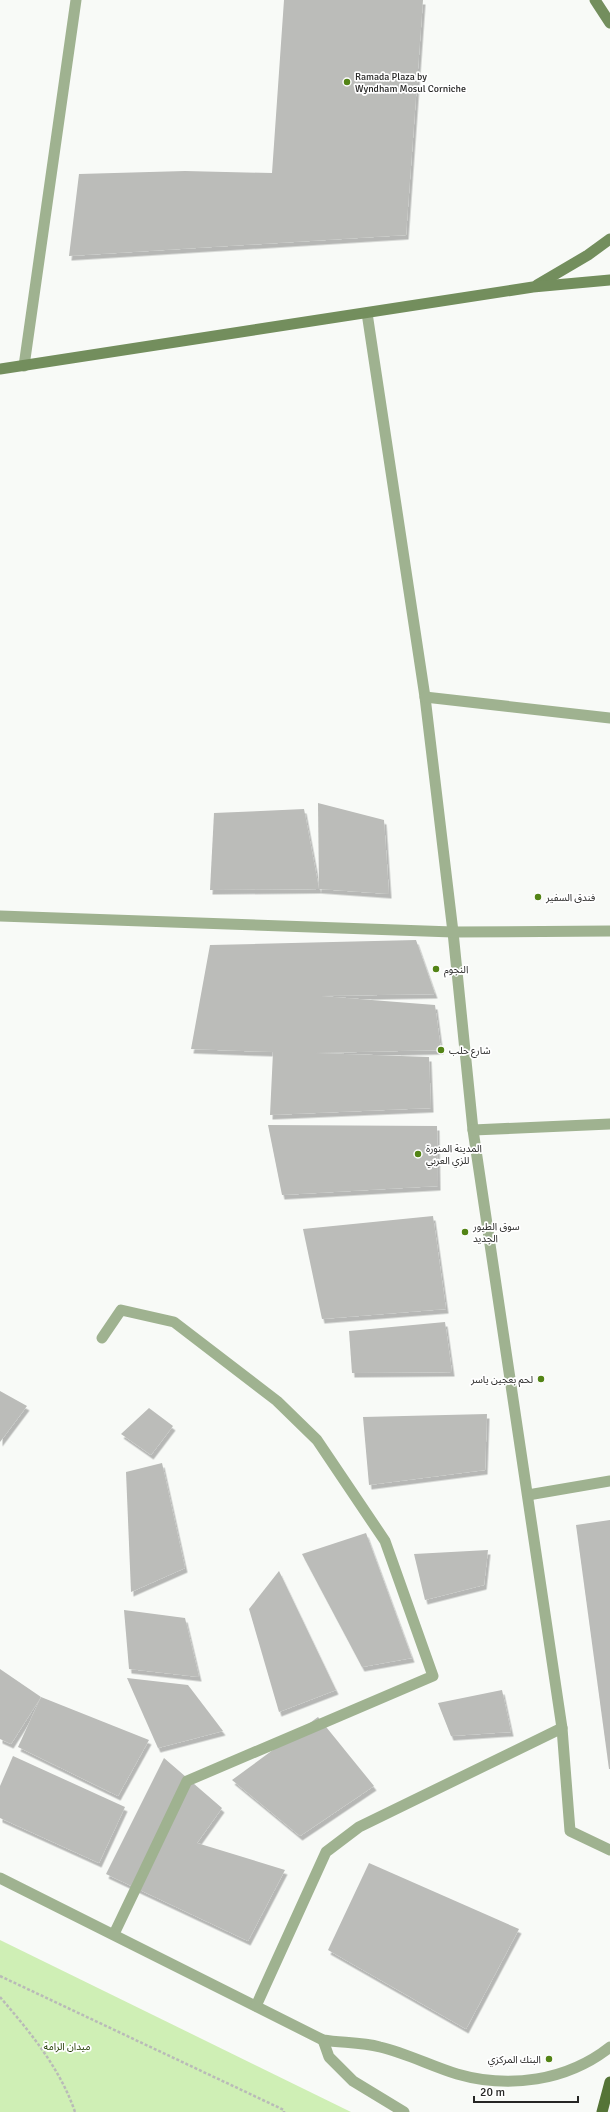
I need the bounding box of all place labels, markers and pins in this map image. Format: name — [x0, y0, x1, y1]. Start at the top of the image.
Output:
place label: Ramada Plaza by Wyndham Mosul Corniche — [355, 71, 466, 95]
marker: Ramada Plaza by Wyndham Mosul Corniche — [342, 77, 352, 87]
marker: فندق السفير — [533, 892, 543, 902]
place label: فندق السفير — [545, 892, 596, 904]
marker: النجوم — [431, 964, 441, 974]
place label: النجوم — [444, 964, 468, 978]
marker: شارع حلب — [436, 1045, 446, 1055]
place label: شارع حلب — [449, 1045, 491, 1058]
place label: المدينة المنورة للزي العربي — [426, 1143, 482, 1168]
marker: المدينة المنورة للزي العربي — [413, 1149, 423, 1159]
place label: سوق الطيور الجديد — [472, 1221, 520, 1245]
marker: سوق الطيور الجديد — [460, 1227, 470, 1237]
place label: لحم بعجين ياسر — [470, 1374, 533, 1387]
marker: لحم بعجين ياسر — [536, 1374, 546, 1384]
place label: البنك المركزي — [488, 2054, 541, 2067]
marker: البنك المركزي — [544, 2054, 554, 2064]

